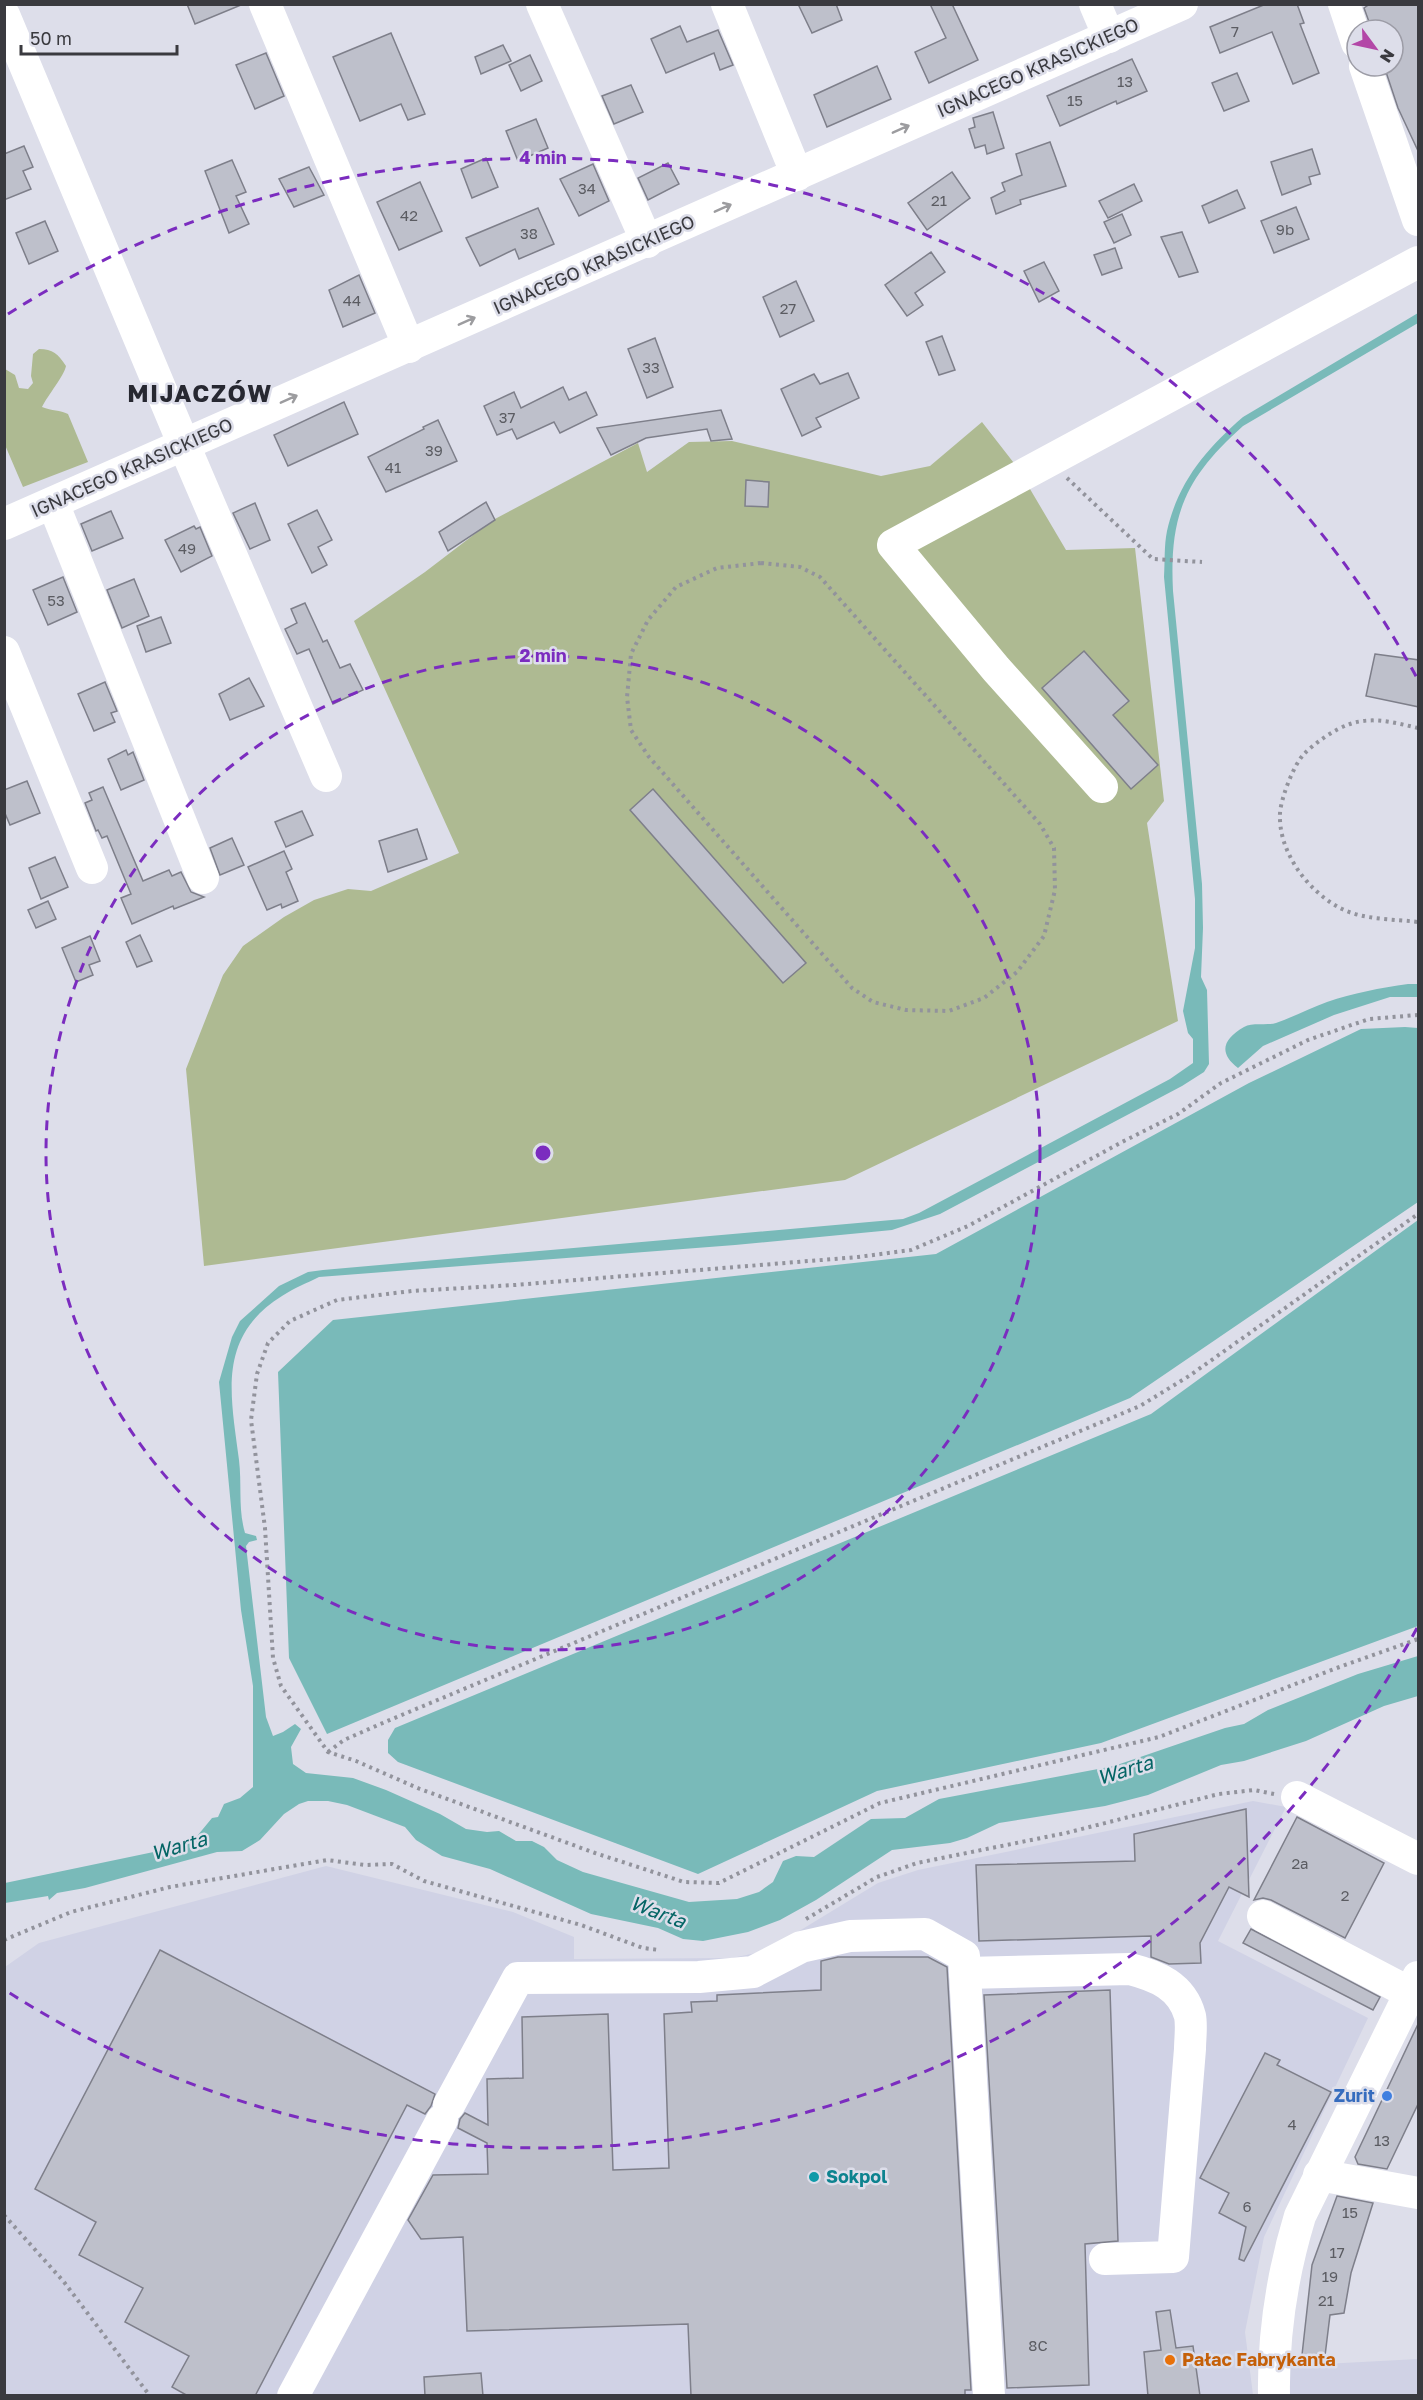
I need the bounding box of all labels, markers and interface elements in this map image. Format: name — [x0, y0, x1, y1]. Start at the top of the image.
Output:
street label: IGNACEGO KRASICKIEGO — [933, 13, 1142, 122]
scale bar — [21, 18, 177, 56]
north arrow — [1345, 18, 1405, 78]
house number: 7 — [1231, 22, 1239, 40]
text: 50 m — [30, 27, 72, 49]
text: N — [1376, 46, 1399, 67]
house number: 13 — [1117, 72, 1133, 90]
house number: 15 — [1067, 91, 1083, 109]
one-way arrow — [891, 123, 910, 134]
text: 4 min — [519, 146, 567, 168]
house number: 34 — [578, 179, 596, 197]
house number: 21 — [931, 191, 947, 209]
one-way arrow — [713, 202, 731, 213]
house number: 42 — [400, 206, 418, 224]
street label: IGNACEGO KRASICKIEGO — [489, 210, 698, 319]
house number: 9b — [1276, 220, 1294, 238]
house number: 38 — [520, 224, 538, 242]
house number: 44 — [343, 291, 361, 309]
house number: 27 — [780, 299, 796, 317]
one-way arrow — [458, 314, 476, 326]
house number: 33 — [642, 358, 660, 376]
district label: MIJACZÓW — [127, 378, 273, 407]
one-way arrow — [279, 393, 298, 404]
house number: 37 — [499, 408, 515, 426]
street label: IGNACEGO KRASICKIEGO — [27, 413, 236, 522]
house number: 39 — [425, 441, 443, 459]
house number: 41 — [385, 458, 401, 476]
house number: 49 — [178, 539, 196, 557]
house number: 53 — [47, 591, 65, 609]
text: 2 min — [519, 644, 567, 666]
centre of rings — [533, 1143, 553, 1163]
water label: Warta — [1094, 1749, 1156, 1789]
water label: Warta — [148, 1825, 210, 1864]
house number: 2a — [1291, 1854, 1309, 1872]
house number: 2 — [1341, 1886, 1349, 1904]
water label: Warta — [627, 1890, 690, 1933]
place label: Zurit — [1334, 2084, 1375, 2106]
marker: Zurit — [1380, 2089, 1394, 2103]
house number: 4 — [1287, 2115, 1297, 2133]
house number: 13 — [1374, 2131, 1390, 2149]
place label: Sokpol — [826, 2165, 887, 2187]
marker: Sokpol — [807, 2170, 821, 2184]
house number: 6 — [1242, 2197, 1252, 2215]
house number: 15 — [1342, 2203, 1358, 2221]
house number: 17 — [1329, 2243, 1345, 2261]
house number: 19 — [1322, 2267, 1338, 2285]
house number: 21 — [1318, 2291, 1334, 2309]
house number: 8C — [1028, 2336, 1048, 2354]
place label: Pałac Fabrykanta — [1182, 2348, 1336, 2370]
marker: Pałac Fabrykanta — [1163, 2353, 1177, 2367]

